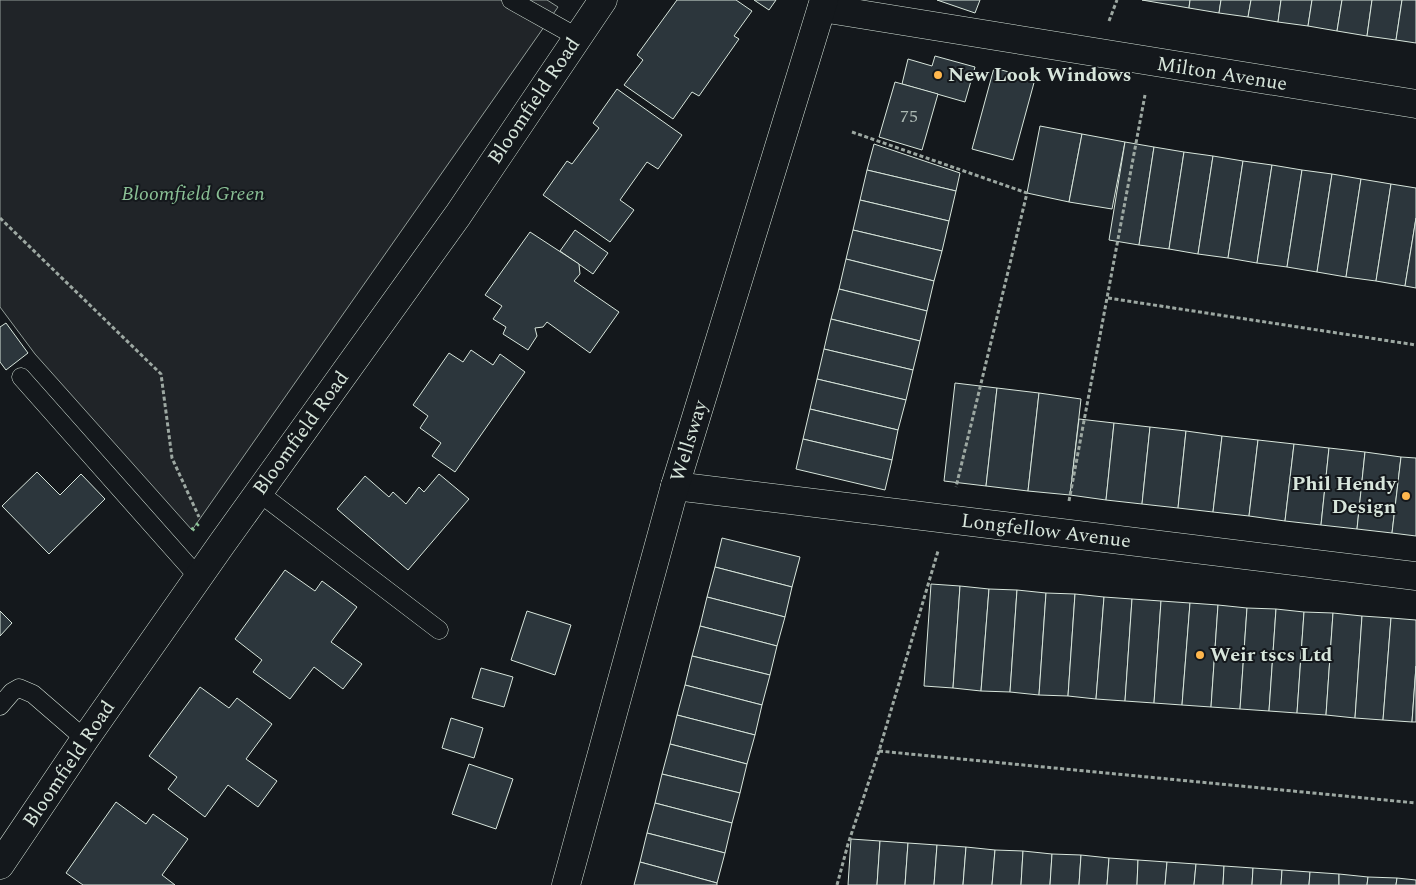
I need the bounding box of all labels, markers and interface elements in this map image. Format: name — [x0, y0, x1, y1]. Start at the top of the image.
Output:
street label: Bloomfield Road — [480, 31, 588, 171]
street label: Milton Avenue — [1155, 49, 1289, 99]
place label: New Look Windows — [948, 60, 1132, 90]
marker: New Look Windows — [932, 69, 944, 81]
house number: 75 — [900, 103, 918, 130]
park label: Bloomfield Green — [121, 179, 265, 209]
street label: Bloomfield Road — [245, 364, 357, 502]
street label: Wellsway — [662, 395, 716, 485]
place label: Phil Hendy Design — [1292, 469, 1397, 522]
marker: Phil Hendy Design — [1400, 490, 1412, 502]
street label: Longfellow Avenue — [959, 506, 1133, 556]
place label: Weir tscs Ltd — [1210, 640, 1333, 670]
marker: Weir tscs Ltd — [1194, 649, 1206, 661]
street label: Bloomfield Road — [15, 694, 123, 834]

